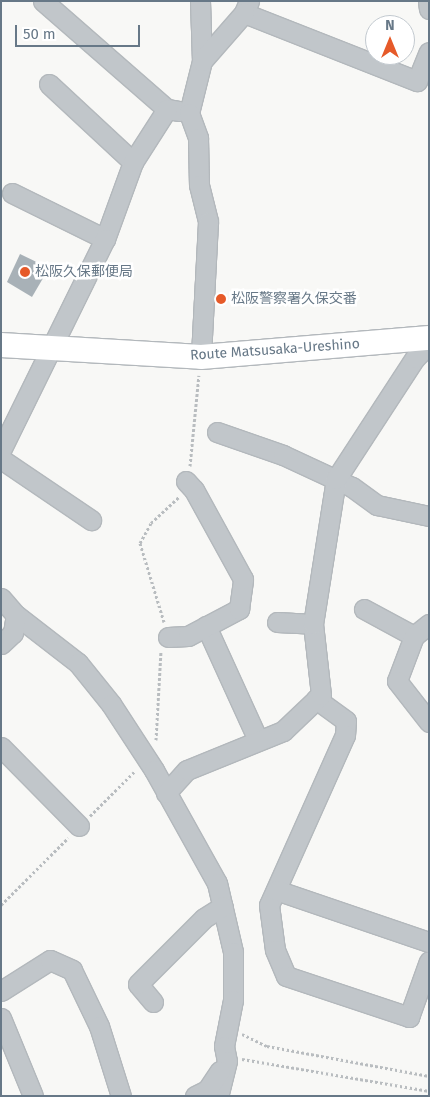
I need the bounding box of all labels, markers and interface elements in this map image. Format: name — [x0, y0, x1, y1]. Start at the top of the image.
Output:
scale bar — [18, 15, 142, 47]
north arrow — [365, 15, 415, 65]
text: N — [385, 17, 395, 34]
text: 50 m — [23, 25, 56, 43]
place label: 松阪久保郵便局 — [35, 264, 133, 280]
marker: 松阪久保郵便局 — [19, 266, 31, 278]
place label: 松阪警察署久保交番 — [231, 291, 357, 307]
marker: 松阪警察署久保交番 — [215, 293, 227, 305]
street label: Route Matsusaka-Ureshino — [190, 336, 360, 364]

